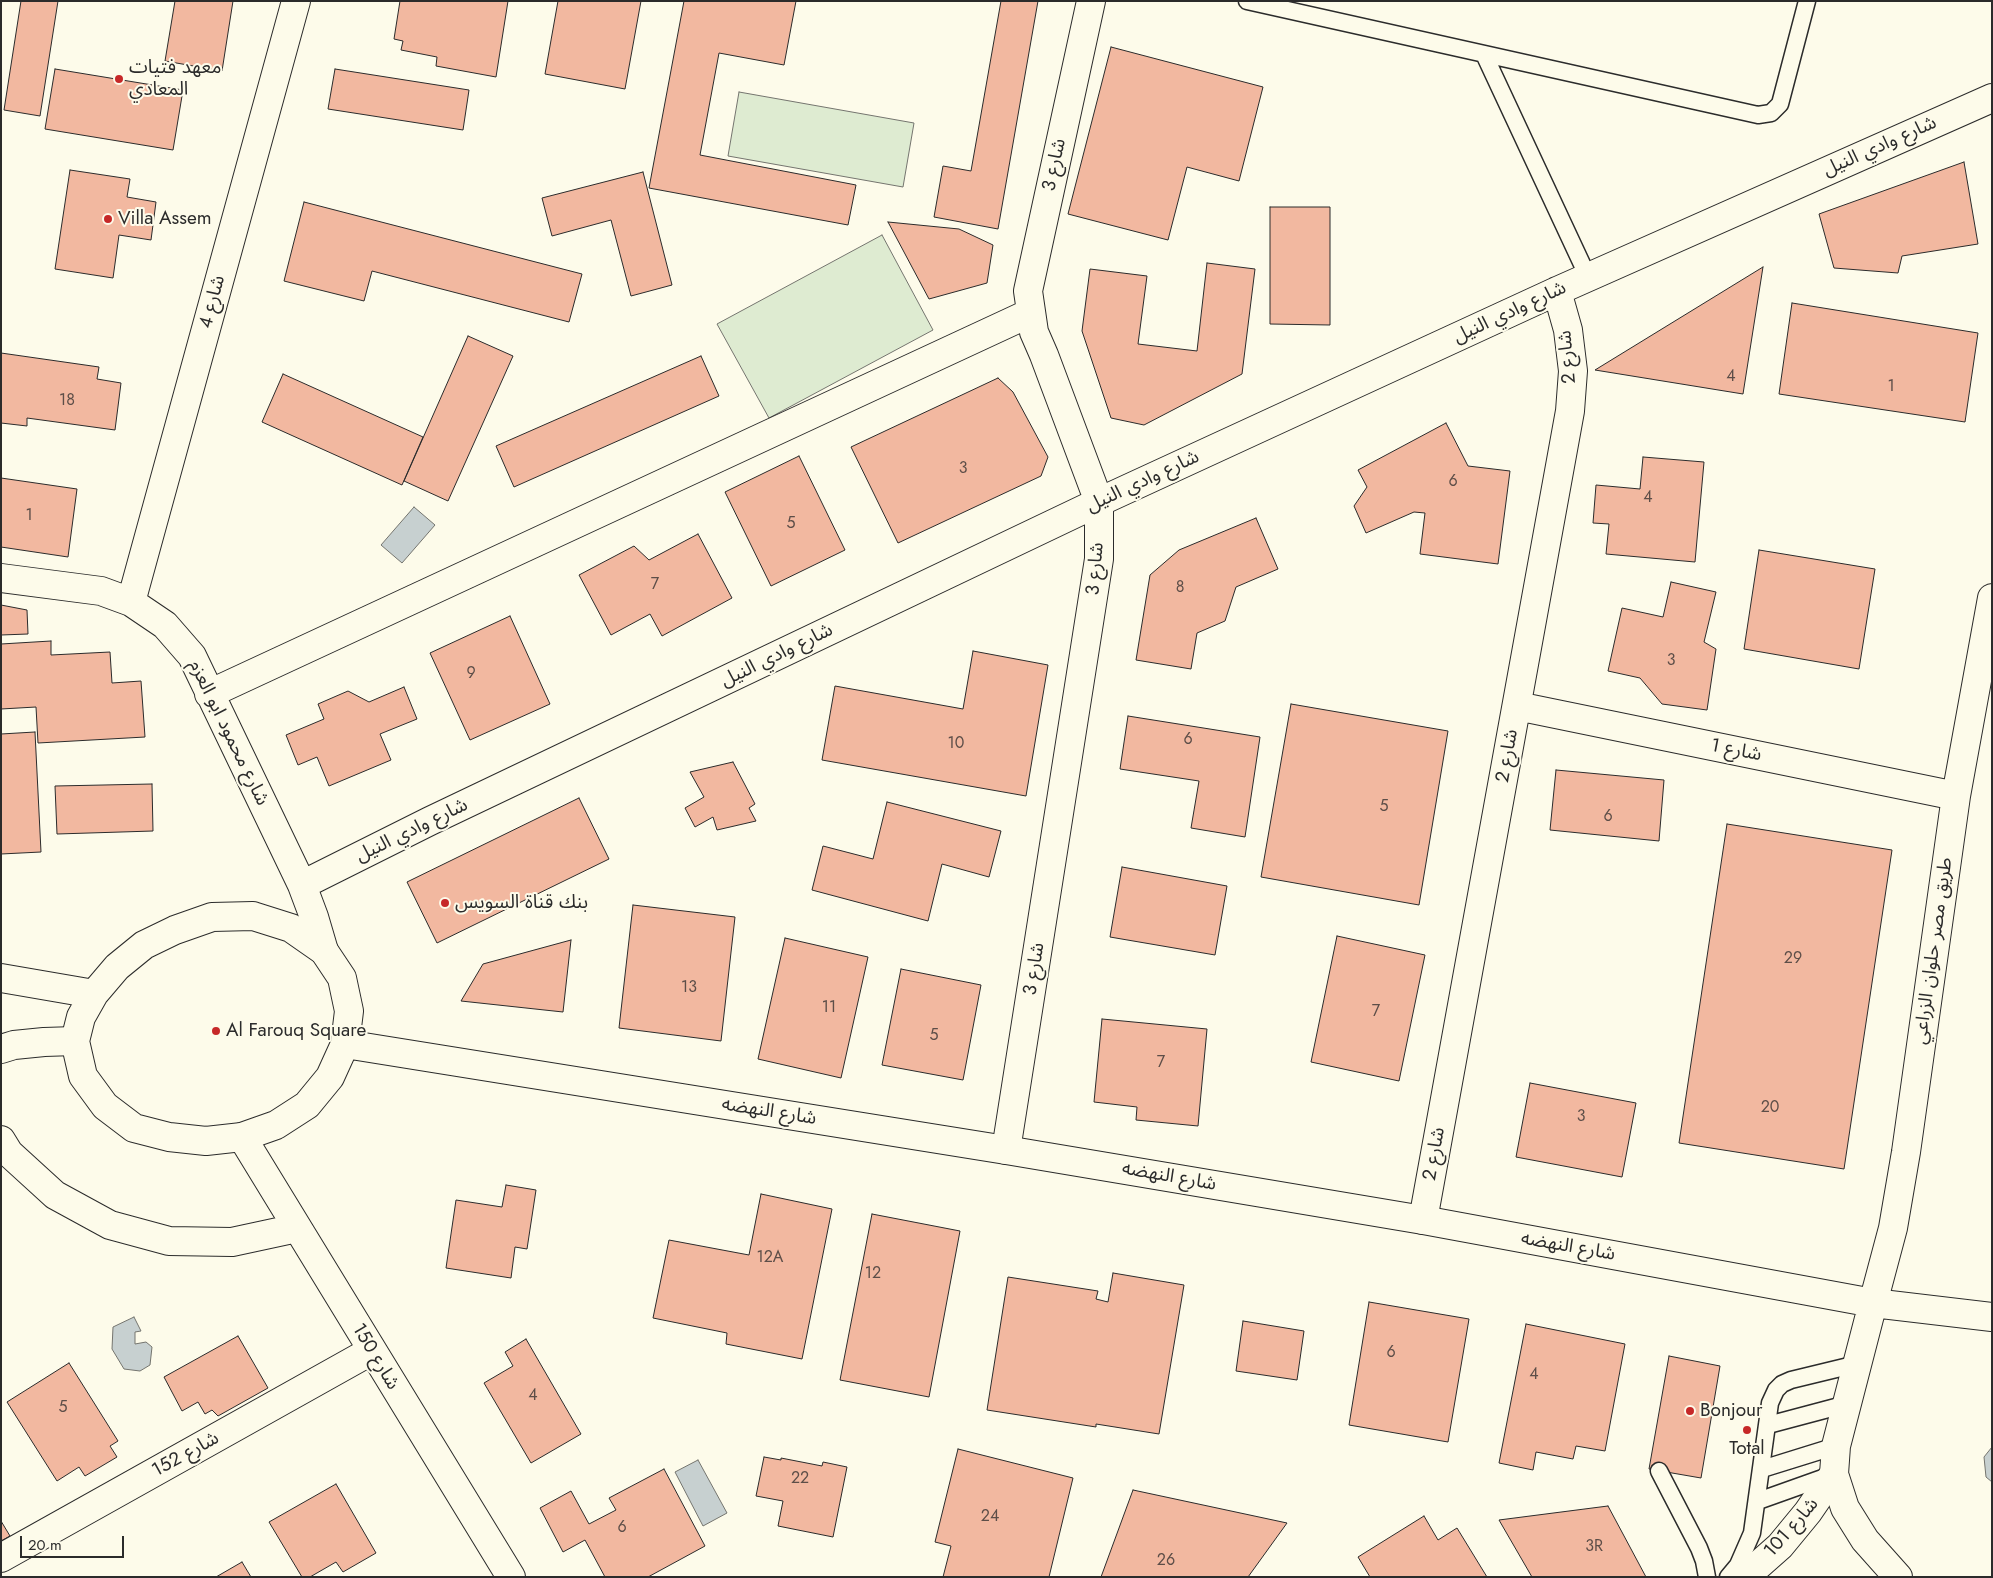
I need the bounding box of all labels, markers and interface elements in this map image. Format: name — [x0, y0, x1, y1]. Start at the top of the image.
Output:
place label: معهد فتيات المعادي — [129, 57, 221, 101]
marker: معهد فتيات المعادي — [113, 73, 125, 85]
street label: شارع وادي النيل — [1820, 112, 1940, 182]
street label: شارع 3 — [1038, 137, 1072, 193]
place label: Villa Assem — [118, 208, 212, 230]
marker: Villa Assem — [102, 213, 114, 225]
street label: شارع 4 — [195, 273, 231, 331]
street label: شارع وادي النيل — [1450, 277, 1570, 349]
street label: شارع 2 — [1554, 329, 1582, 385]
house number: 4 — [1726, 367, 1736, 387]
house number: 1 — [1887, 377, 1895, 397]
house number: 18 — [59, 391, 75, 411]
street label: شارع وادي النيل — [1083, 446, 1203, 518]
house number: 3 — [959, 459, 967, 479]
house number: 6 — [1448, 472, 1458, 492]
house number: 4 — [1643, 488, 1653, 508]
house number: 1 — [25, 506, 33, 526]
house number: 5 — [786, 514, 796, 534]
street label: شارع 3 — [1082, 542, 1110, 596]
house number: 7 — [651, 575, 659, 595]
house number: 8 — [1176, 578, 1184, 598]
street label: شارع وادي النيل — [717, 619, 837, 693]
house number: 3 — [1667, 651, 1675, 671]
street label: شارع محمود ابو العزم — [183, 656, 273, 810]
house number: 9 — [466, 664, 476, 684]
street label: شارع 2 — [1492, 728, 1524, 784]
house number: 6 — [1183, 730, 1193, 750]
house number: 10 — [948, 734, 964, 754]
street label: شارع 1 — [1709, 735, 1763, 767]
street label: شارع وادي النيل — [352, 794, 472, 868]
house number: 5 — [1379, 797, 1389, 817]
house number: 6 — [1603, 807, 1613, 827]
street label: طريق مصر حلوان الزراعي — [1910, 856, 1958, 1046]
place label: بنك قناة السويس — [455, 892, 588, 914]
marker: بنك قناة السويس — [439, 897, 451, 909]
street label: شارع 3 — [1020, 941, 1050, 997]
house number: 29 — [1784, 949, 1802, 969]
house number: 13 — [681, 978, 697, 998]
house number: 11 — [822, 998, 836, 1018]
house number: 7 — [1372, 1002, 1380, 1022]
place label: Al Farouq Square — [226, 1020, 366, 1042]
marker: Al Farouq Square — [210, 1025, 222, 1037]
house number: 5 — [929, 1026, 939, 1046]
house number: 7 — [1157, 1053, 1165, 1073]
street label: شارع النهضه — [720, 1093, 818, 1131]
house number: 20 — [1761, 1098, 1779, 1118]
house number: 3 — [1577, 1107, 1585, 1127]
street label: شارع 2 — [1419, 1126, 1451, 1182]
street label: شارع النهضه — [1120, 1157, 1218, 1197]
street label: شارع النهضه — [1519, 1227, 1617, 1267]
house number: 12A — [757, 1248, 783, 1268]
house number: 12 — [865, 1264, 881, 1284]
street label: شارع 150 — [346, 1320, 404, 1394]
house number: 6 — [1386, 1343, 1396, 1363]
house number: 4 — [1529, 1365, 1539, 1385]
house number: 4 — [528, 1386, 538, 1406]
house number: 5 — [58, 1398, 68, 1418]
place label: Bonjour — [1700, 1400, 1763, 1422]
marker: Bonjour — [1684, 1405, 1696, 1417]
marker: Total — [1741, 1424, 1753, 1436]
street label: شارع 152 — [149, 1427, 223, 1483]
place label: Total — [1729, 1438, 1765, 1460]
house number: 22 — [791, 1469, 809, 1489]
street label: شارع 101 — [1760, 1494, 1824, 1562]
house number: 24 — [981, 1507, 999, 1527]
house number: 6 — [617, 1518, 627, 1538]
scale bar — [22, 1526, 126, 1558]
text: 20 m — [28, 1534, 62, 1556]
house number: 3R — [1585, 1537, 1603, 1557]
house number: 26 — [1157, 1551, 1175, 1571]

